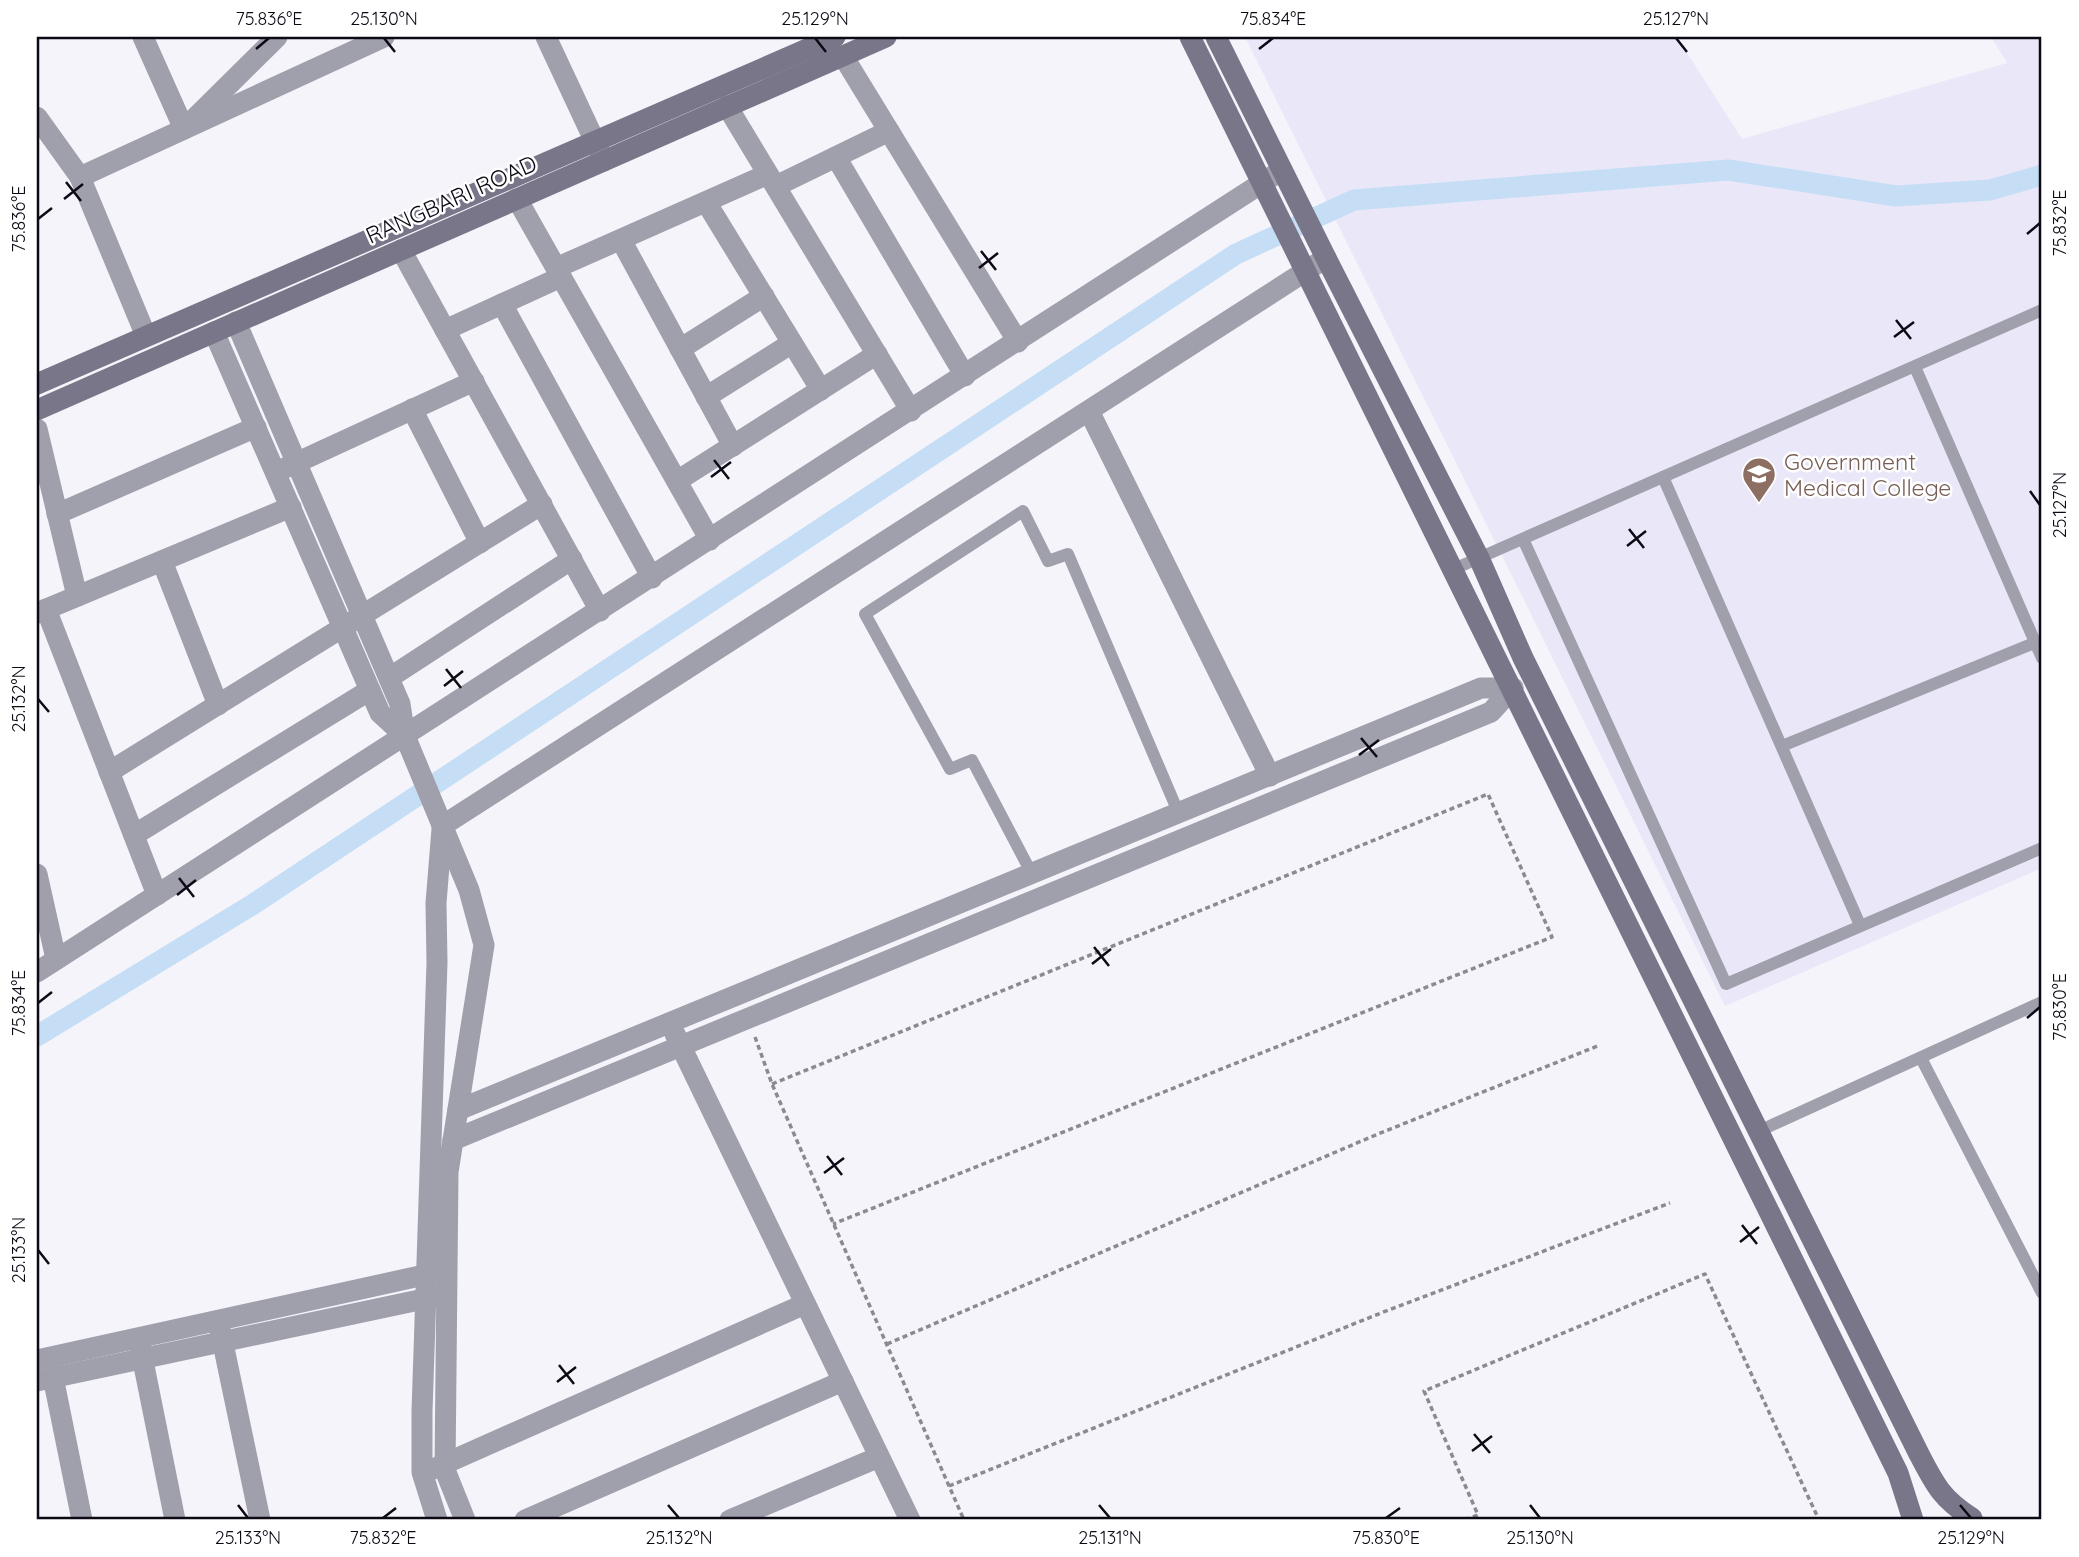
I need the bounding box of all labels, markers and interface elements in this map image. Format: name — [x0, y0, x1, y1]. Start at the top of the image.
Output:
text: 75.836°E — [236, 7, 302, 30]
text: 25.130°N — [350, 7, 418, 30]
text: 25.129°N — [781, 7, 849, 30]
text: 75.834°E — [1240, 7, 1306, 30]
text: 25.127°N — [1643, 7, 1709, 30]
street label: RANGBARI ROAD — [361, 148, 541, 250]
text: 75.836°E — [7, 186, 30, 252]
text: 75.832°E — [2048, 189, 2071, 257]
place label: Government Medical College — [1784, 447, 1951, 502]
school or university icon: Government Medical College — [1740, 455, 1778, 504]
text: 25.127°N — [2048, 472, 2071, 538]
text: 25.132°N — [7, 666, 30, 732]
text: 75.834°E — [7, 970, 30, 1036]
text: 75.830°E — [2048, 973, 2071, 1041]
text: 25.133°N — [7, 1217, 30, 1283]
text: 25.133°N — [215, 1526, 281, 1549]
text: 75.832°E — [349, 1526, 417, 1549]
text: 25.132°N — [646, 1526, 712, 1549]
text: 25.131°N — [1078, 1526, 1142, 1549]
text: 75.830°E — [1352, 1526, 1420, 1549]
text: 25.130°N — [1506, 1526, 1574, 1549]
text: 25.129°N — [1937, 1526, 2005, 1549]

